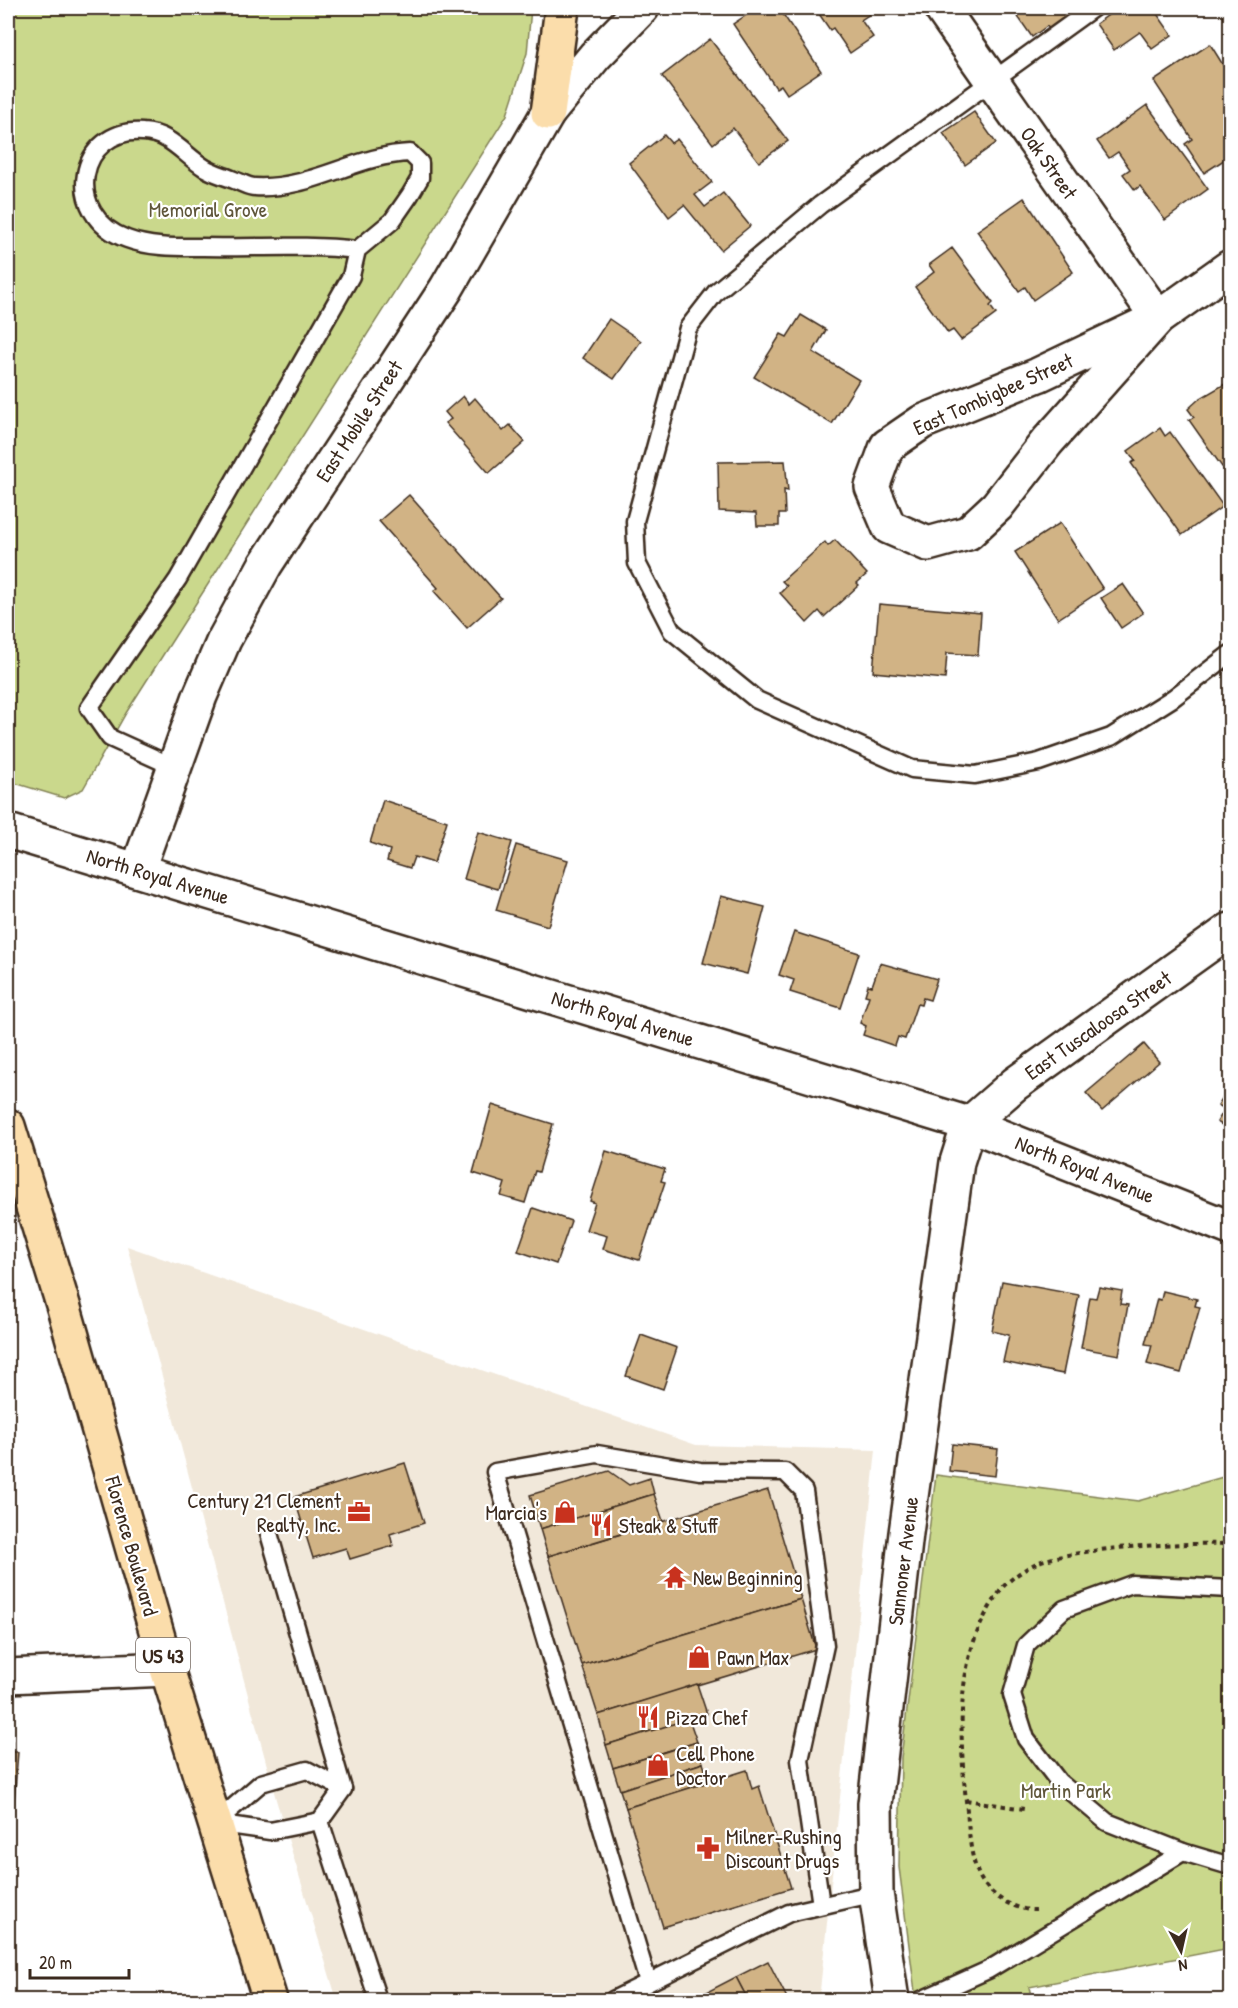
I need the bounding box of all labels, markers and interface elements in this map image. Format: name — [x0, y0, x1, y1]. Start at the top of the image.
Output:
street label: Oak Street — [1014, 121, 1085, 206]
park label: Memorial Grove — [149, 195, 267, 224]
street label: East Tombigbee Street — [909, 345, 1078, 442]
street label: East Mobile Street — [309, 354, 410, 487]
street label: North Royal Avenue — [83, 841, 233, 911]
street label: East Tuscaloosa Street — [1019, 963, 1178, 1086]
street label: North Royal Avenue — [548, 983, 698, 1053]
street label: North Royal Avenue — [1011, 1128, 1159, 1210]
street label: Florence Boulevard — [98, 1472, 166, 1619]
place label: Century 21 Clement Realty, Inc. — [187, 1486, 342, 1539]
street label: Sannoner Avenue — [881, 1495, 925, 1627]
place label: Marcia's — [486, 1498, 547, 1527]
office icon: Century 21 Clement Realty, Inc. — [346, 1499, 372, 1525]
shop icon: Marcia's — [552, 1499, 578, 1525]
place label: Steak & Stuff — [619, 1511, 718, 1540]
restaurant icon: Steak & Stuff — [588, 1512, 614, 1538]
place label: New Beginning — [693, 1563, 803, 1592]
temple icon: New Beginning — [662, 1564, 688, 1590]
road number: US 43 — [136, 1638, 190, 1672]
place label: Pawn Max — [717, 1643, 790, 1672]
shop icon: Pawn Max — [686, 1644, 712, 1670]
place label: Pizza Chef — [666, 1703, 749, 1732]
restaurant icon: Pizza Chef — [635, 1704, 661, 1730]
place label: Cell Phone Doctor — [676, 1739, 755, 1792]
shop icon: Cell Phone Doctor — [645, 1752, 671, 1778]
park label: Martin Park — [1021, 1776, 1111, 1805]
place label: Milner-Rushing Discount Drugs — [726, 1822, 842, 1875]
pharmacy icon: Milner-Rushing Discount Drugs — [695, 1835, 721, 1861]
north arrow — [1151, 1921, 1211, 1981]
scale bar — [30, 1942, 129, 1980]
text: 20 m — [39, 1950, 72, 1975]
text: N — [1177, 1954, 1189, 1977]

